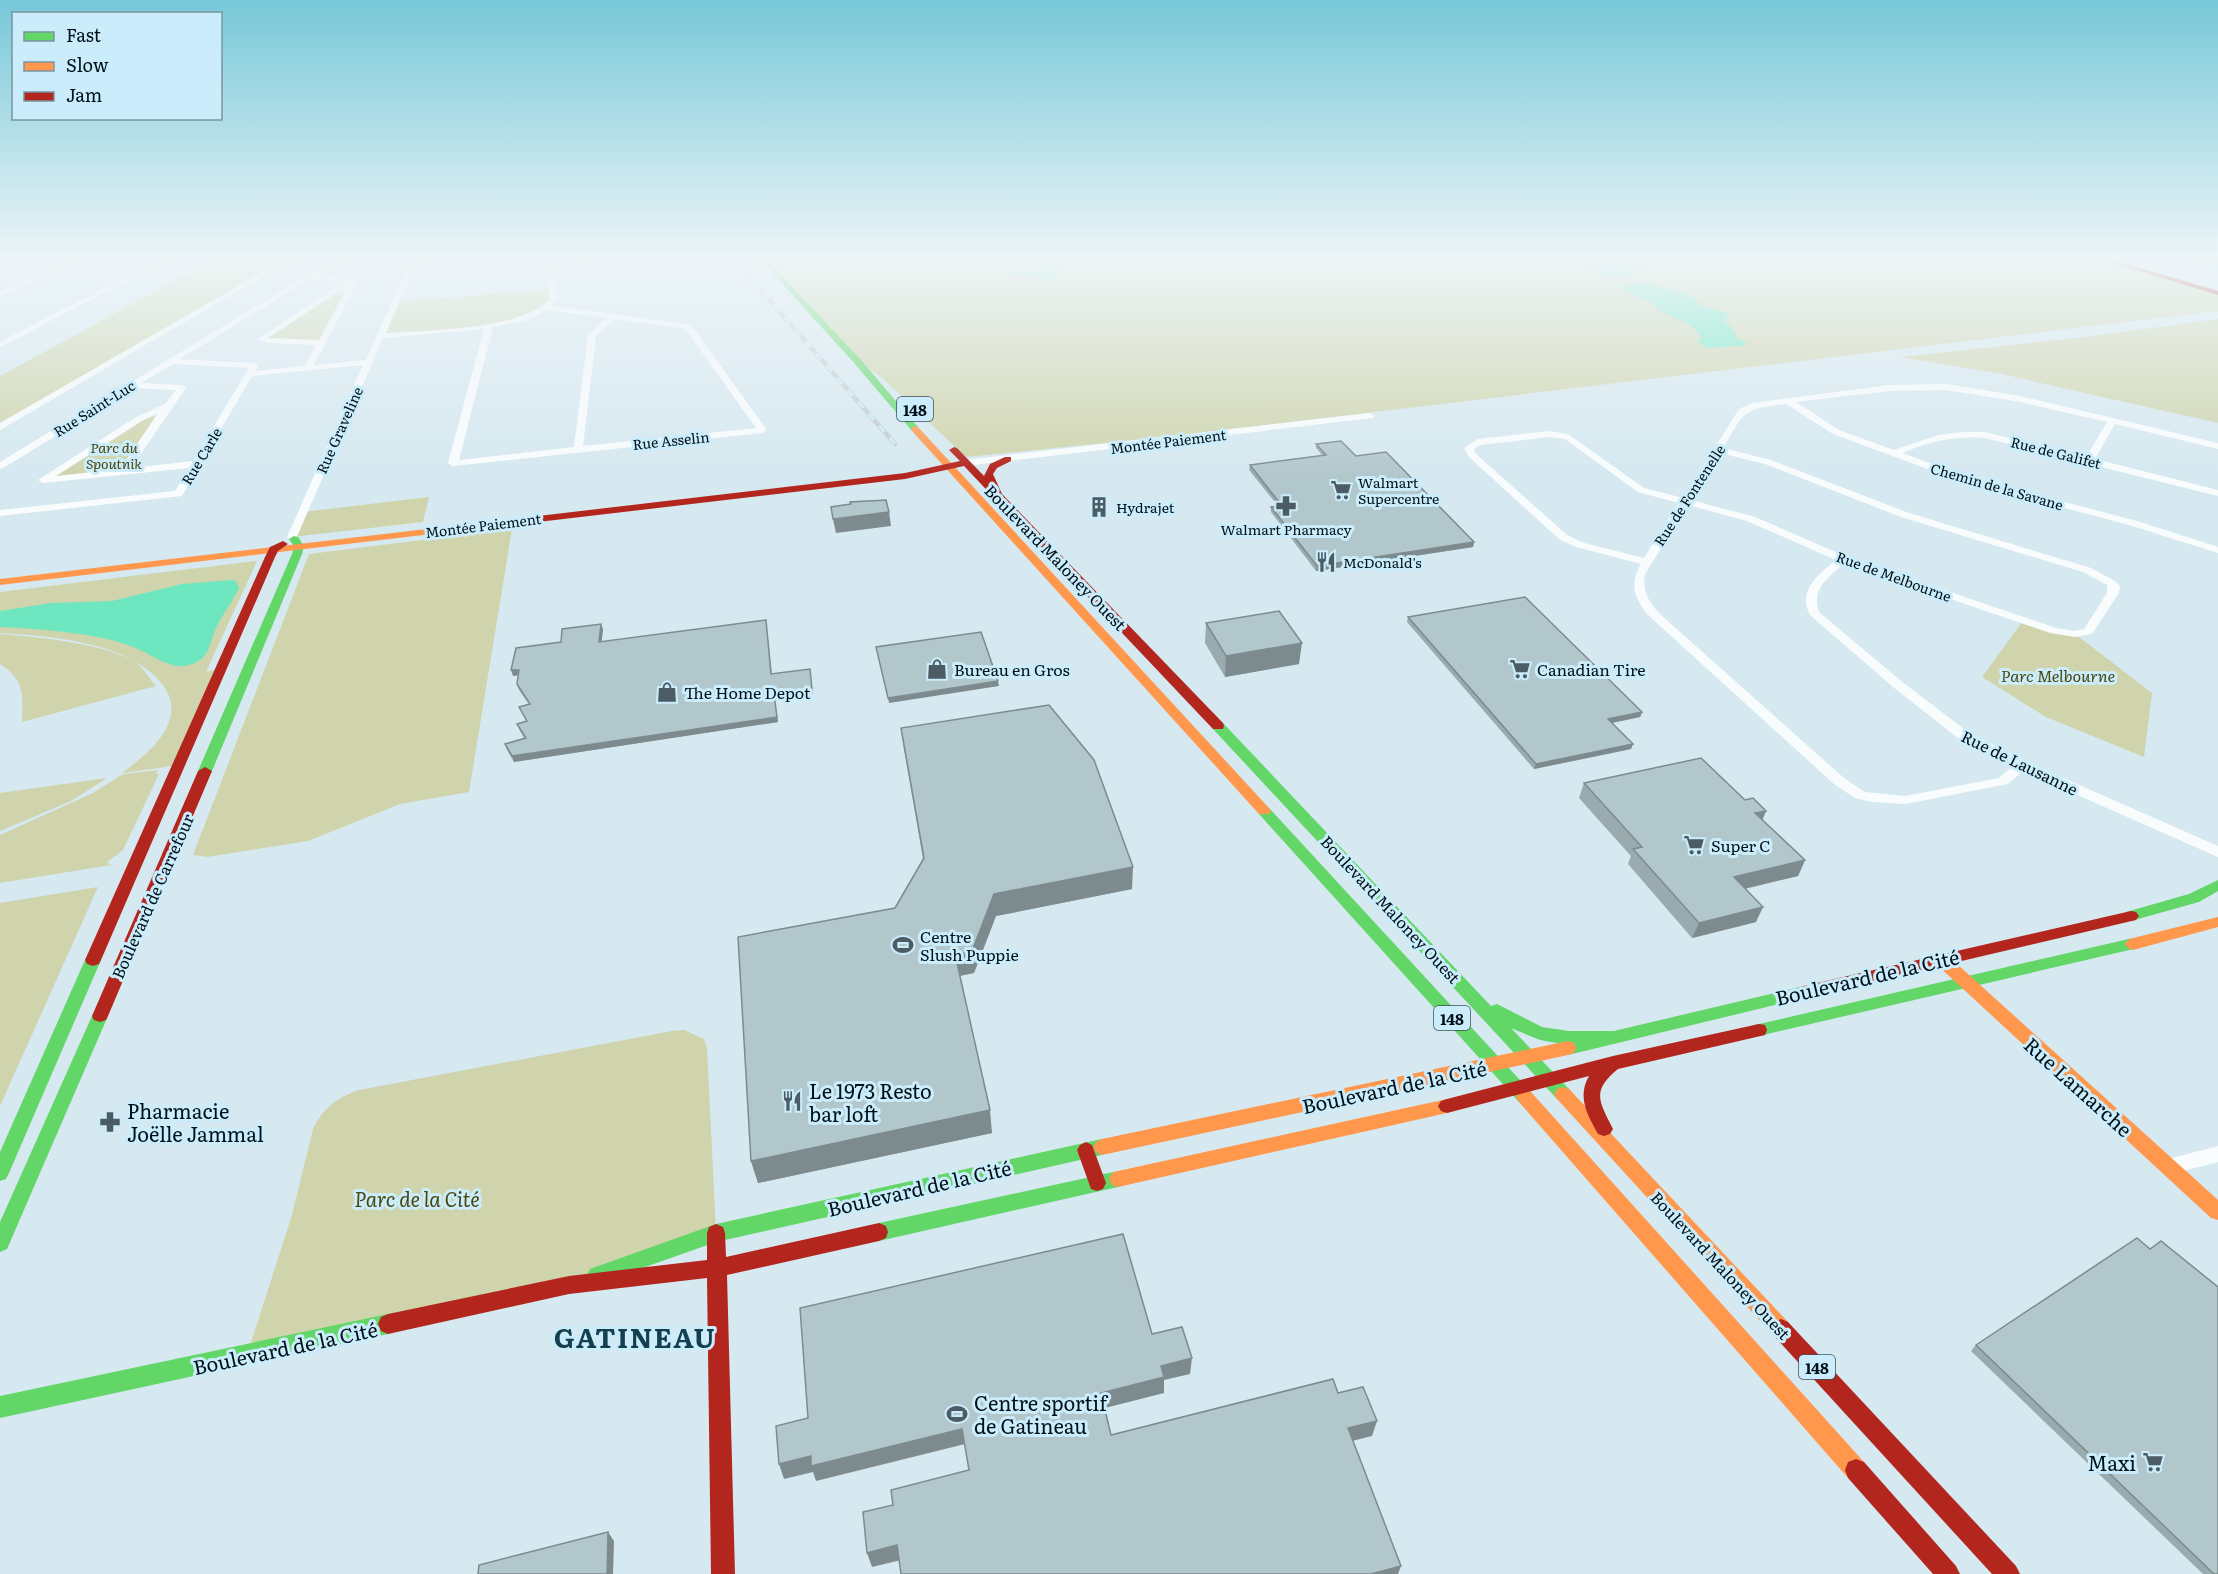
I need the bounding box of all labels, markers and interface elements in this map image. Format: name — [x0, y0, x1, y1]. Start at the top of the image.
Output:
legend — [12, 12, 222, 120]
text: Fast — [66, 21, 102, 48]
text: Slow — [66, 51, 109, 78]
text: Jam — [66, 81, 102, 108]
street label: Rue Saint-Luc — [49, 375, 139, 441]
street label: Rue Graveline — [311, 383, 367, 477]
road number: 148 — [897, 397, 933, 421]
street label: Rue Carle — [176, 424, 226, 488]
street label: Montée Paiement — [1109, 424, 1227, 458]
street label: Rue Asselin — [632, 426, 710, 454]
street label: Rue de Galifet — [2009, 431, 2104, 473]
park label: Parc du Spoutnik — [86, 437, 142, 473]
street label: Rue de Fontenelle — [1649, 440, 1729, 550]
street label: Chemin de la Savane — [1928, 458, 2066, 514]
place label: Walmart Supercentre — [1358, 472, 1439, 508]
supermarket icon: Walmart Supercentre — [1329, 478, 1353, 502]
street label: Boulevard Maloney Ouest — [980, 479, 1133, 636]
pharmacy icon: Walmart Pharmacy — [1274, 494, 1298, 518]
building icon: Hydrajet — [1087, 495, 1111, 519]
place label: Hydrajet — [1116, 497, 1175, 517]
street label: Montée Paiement — [424, 508, 542, 542]
place label: Walmart Pharmacy — [1220, 519, 1352, 539]
street label: Rue de Melbourne — [1834, 546, 1954, 606]
restaurant icon: McDonald's — [1314, 550, 1338, 574]
place label: McDonald's — [1343, 552, 1422, 572]
shop icon: Bureau en Gros — [925, 657, 949, 681]
place label: Bureau en Gros — [954, 657, 1070, 681]
supermarket icon: Canadian Tire — [1508, 657, 1532, 681]
place label: Canadian Tire — [1537, 657, 1646, 681]
park label: Parc Melbourne — [2001, 663, 2115, 687]
shop icon: The Home Depot — [655, 680, 679, 704]
place label: The Home Depot — [684, 680, 811, 704]
street label: Rue de Lausanne — [1958, 723, 2082, 801]
street label: Boulevard de Carrefour — [105, 809, 199, 982]
street label: Boulevard Maloney Ouest — [1316, 830, 1467, 989]
supermarket icon: Super C — [1682, 833, 1706, 857]
place label: Super C — [1711, 833, 1771, 857]
place label: Centre Slush Puppie — [920, 924, 1019, 966]
sports icon: Centre Slush Puppie — [891, 933, 915, 957]
street label: Boulevard de la Cité — [1772, 940, 1962, 1012]
road number: 148 — [1434, 1006, 1470, 1030]
street label: Rue Lamarche — [2018, 1029, 2140, 1143]
street label: Boulevard de la Cité — [1299, 1052, 1489, 1120]
place label: Le 1973 Resto bar loft — [809, 1075, 932, 1128]
restaurant icon: Le 1973 Resto bar loft — [780, 1089, 804, 1113]
place label: Pharmacie Joëlle Jammal — [127, 1095, 264, 1148]
pharmacy icon: Pharmacie Joëlle Jammal — [98, 1110, 122, 1134]
street label: Boulevard de la Cité — [824, 1151, 1014, 1223]
park label: Parc de la Cité — [354, 1183, 480, 1213]
street label: Boulevard Maloney Ouest — [1646, 1186, 1797, 1345]
street label: Boulevard de la Cité — [190, 1313, 380, 1381]
district label: GATINEAU — [554, 1316, 716, 1356]
road number: 148 — [1799, 1355, 1835, 1379]
place label: Centre sportif de Gatineau — [974, 1387, 1109, 1440]
sports icon: Centre sportif de Gatineau — [945, 1402, 969, 1426]
place label: Maxi — [2088, 1447, 2136, 1477]
supermarket icon: Maxi — [2141, 1450, 2165, 1474]

